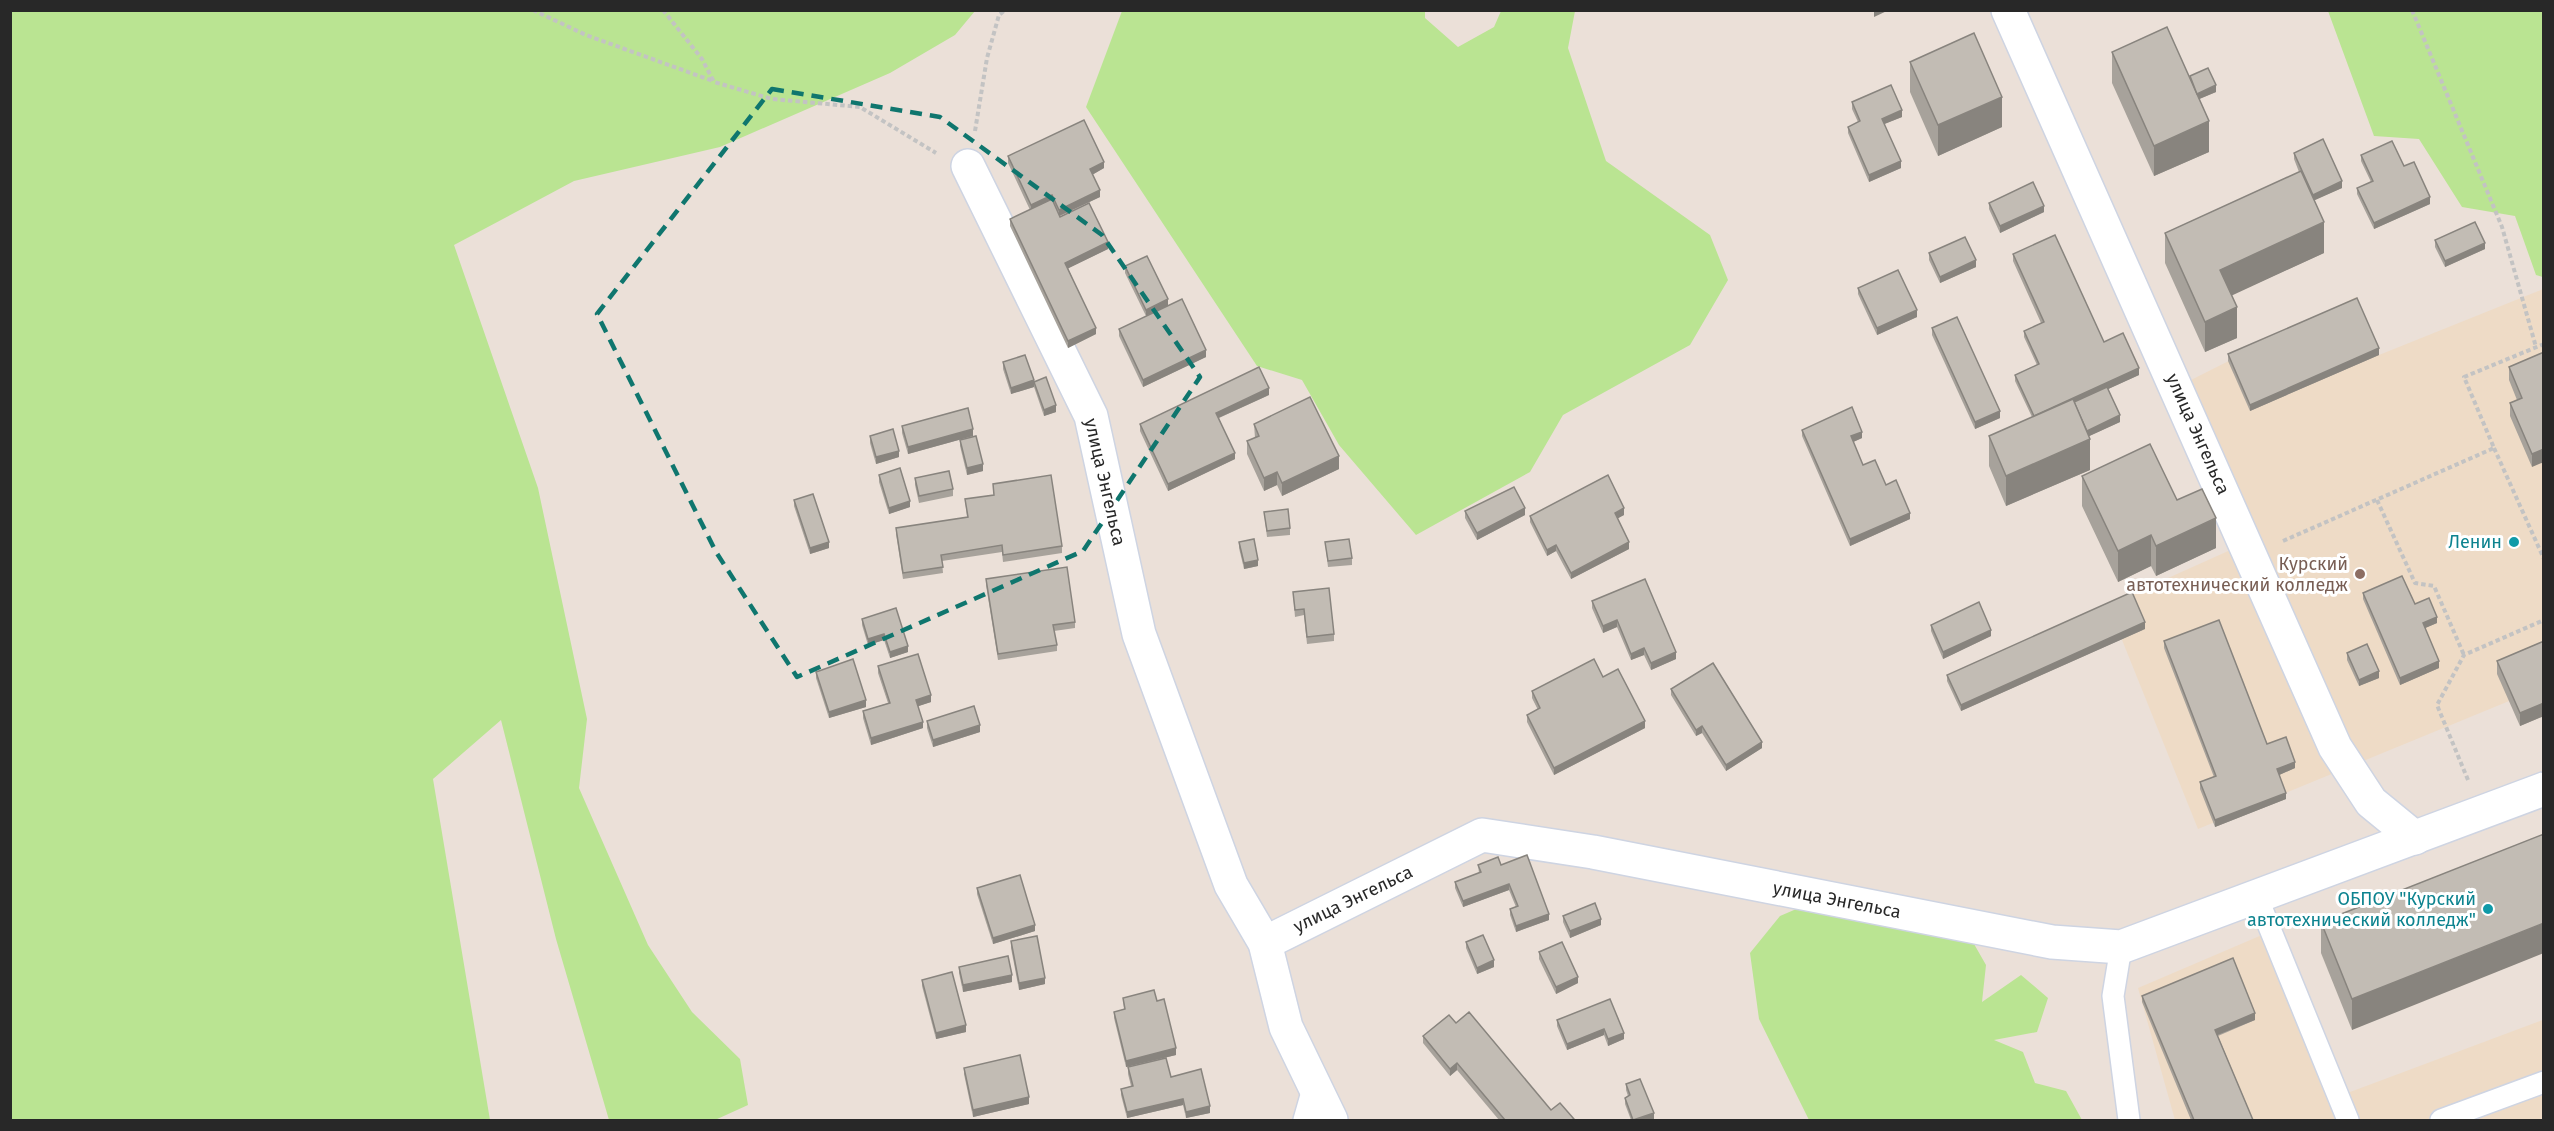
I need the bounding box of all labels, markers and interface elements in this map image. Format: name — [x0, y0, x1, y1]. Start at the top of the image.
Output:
street label: улица Энгельса — [2162, 370, 2234, 498]
street label: улица Энгельса — [1080, 416, 1130, 548]
place label: Ленин — [2448, 531, 2502, 553]
marker: Ленин — [2507, 535, 2521, 549]
place label: Курский автотехнический колледж — [2126, 553, 2348, 596]
marker: Курский автотехнический колледж — [2353, 567, 2367, 581]
street label: улица Энгельса — [1290, 861, 1416, 937]
street label: улица Энгельса — [1771, 877, 1903, 923]
place label: ОБПОУ "Курский автотехнический колледж" — [2247, 888, 2476, 931]
marker: ОБПОУ "Курский автотехнический колледж" — [2481, 902, 2495, 916]

